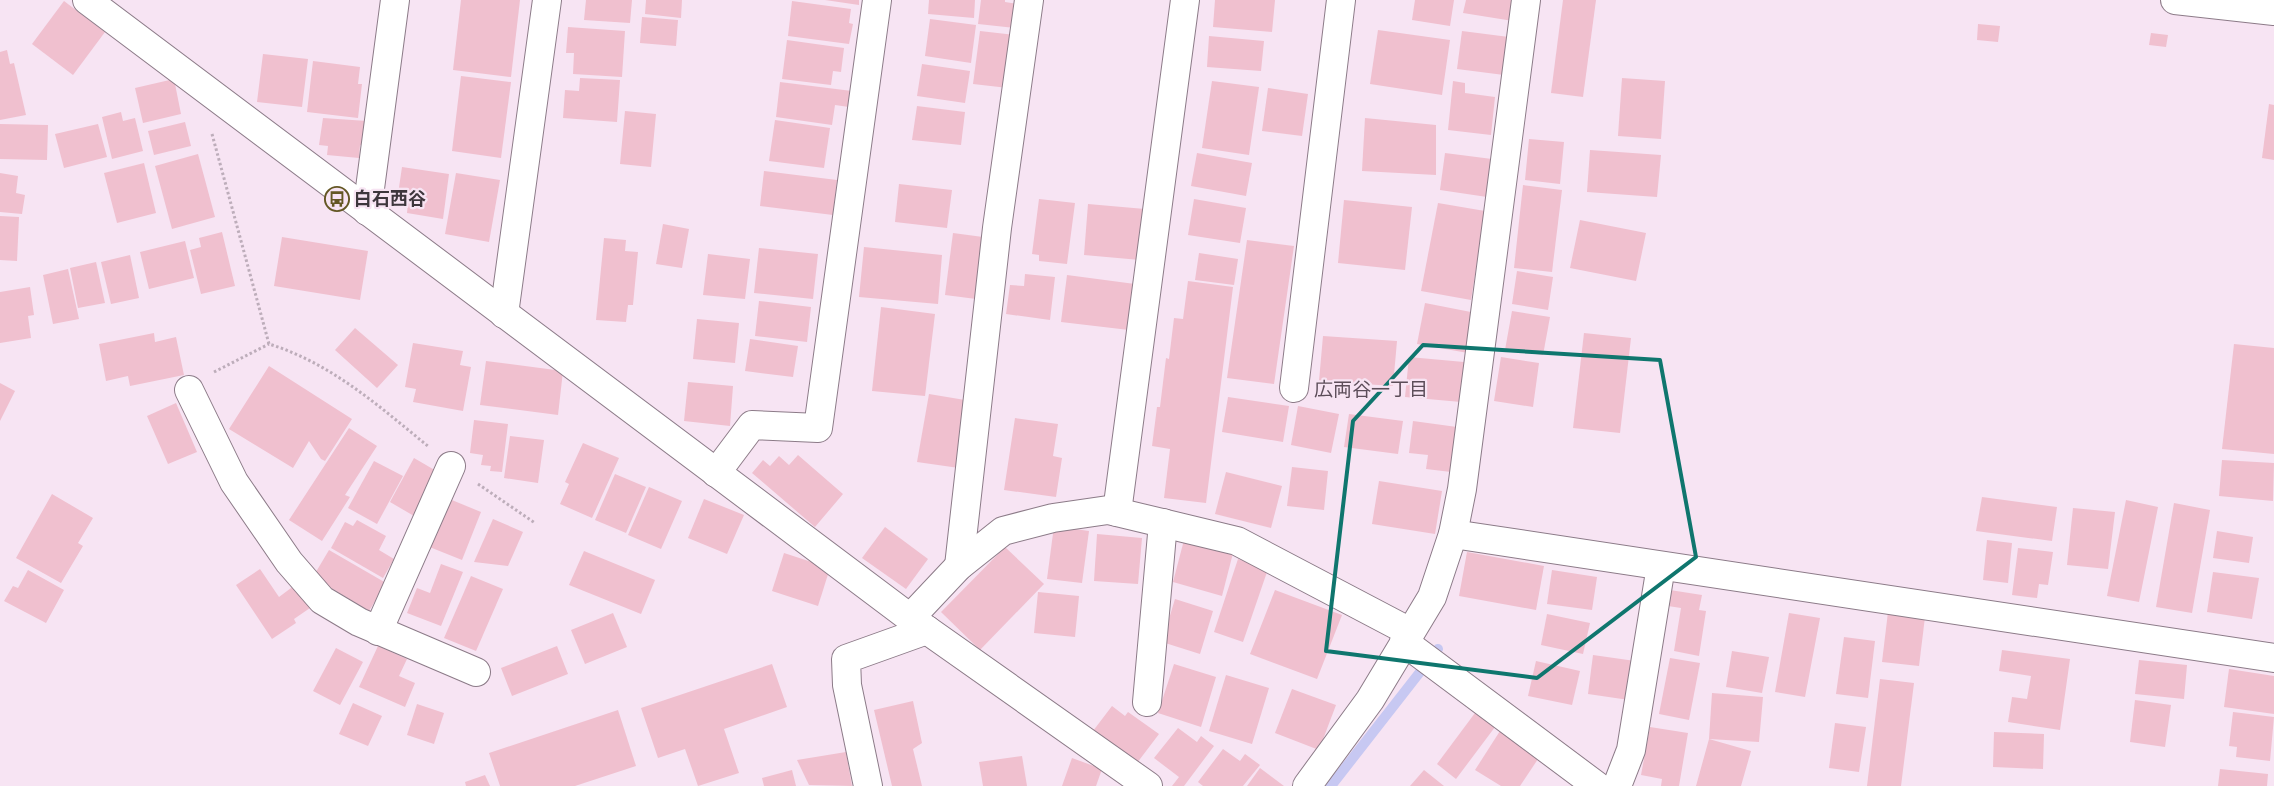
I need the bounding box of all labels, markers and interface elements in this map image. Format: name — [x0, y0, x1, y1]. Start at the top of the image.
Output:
place label: 白石西谷 — [354, 184, 426, 211]
bus stop icon: 白石西谷 — [324, 186, 350, 212]
district label: 広両谷一丁目 — [1314, 374, 1428, 402]

